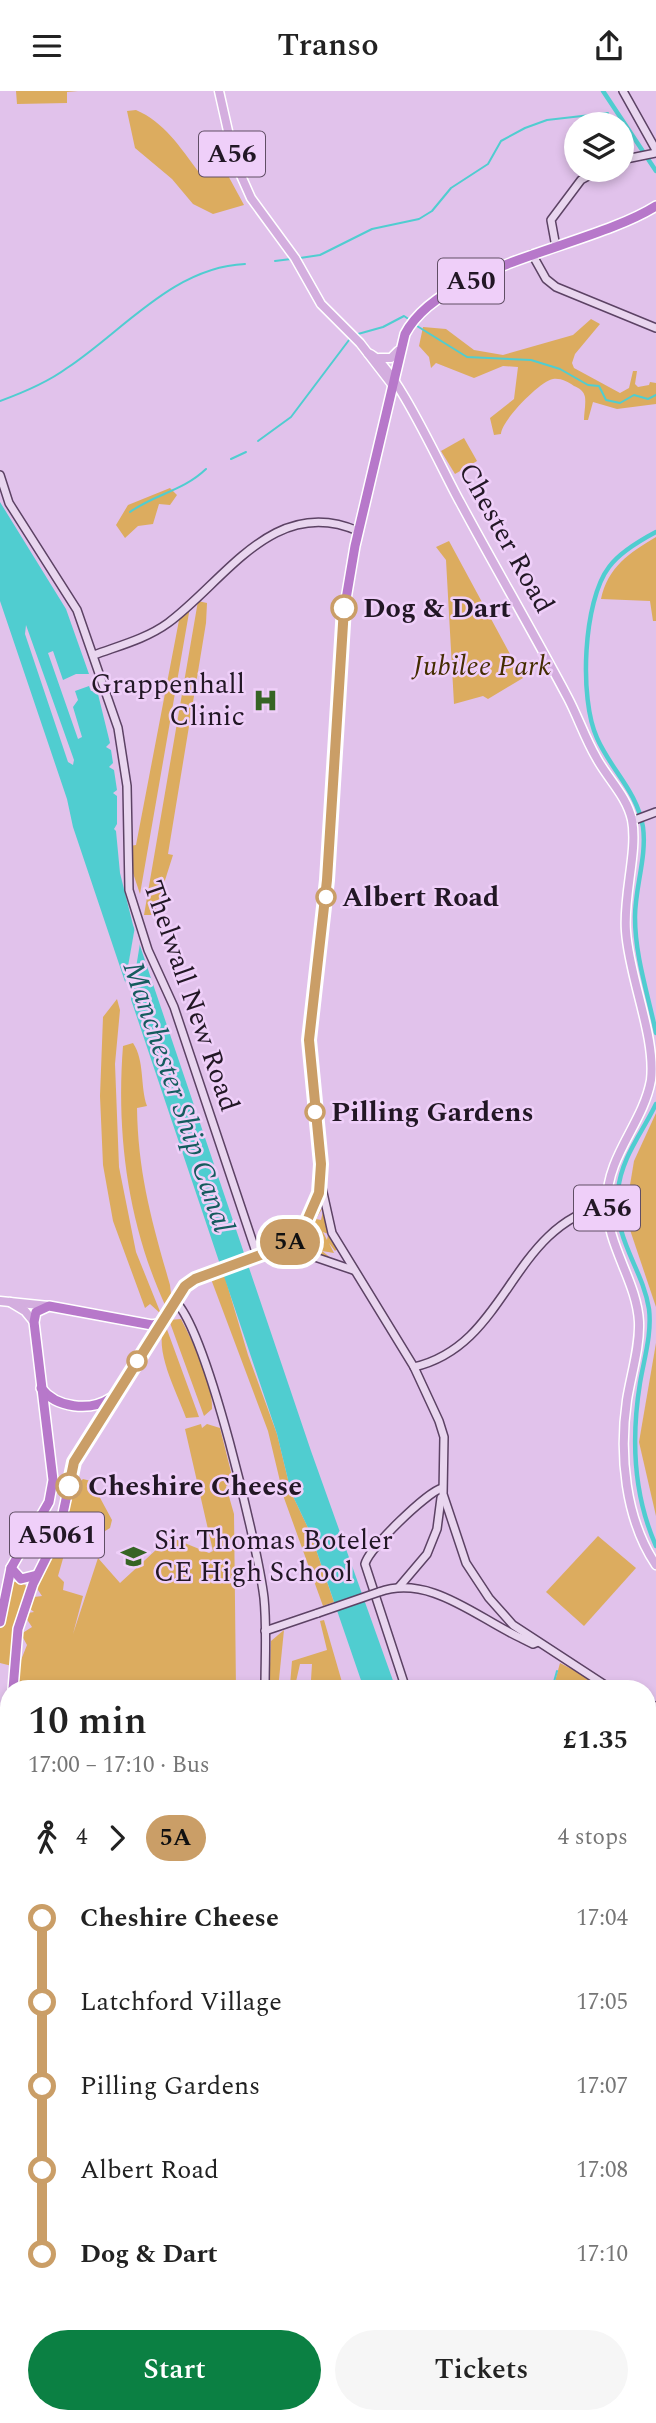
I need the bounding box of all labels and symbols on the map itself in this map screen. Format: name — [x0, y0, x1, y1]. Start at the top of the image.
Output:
road number: A56 — [199, 131, 265, 177]
road number: A50 — [438, 259, 504, 303]
street label: Chester Road — [447, 455, 565, 621]
place label: Dog & Dart — [363, 587, 511, 630]
marker: Dog & Dart — [331, 595, 357, 621]
park label: Jubilee Park — [411, 645, 551, 688]
place label: Grappenhall Clinic — [90, 663, 245, 738]
hospital icon: Grappenhall Clinic — [251, 686, 279, 714]
street label: Thelwall New Road — [131, 875, 251, 1117]
place label: Albert Road — [342, 876, 499, 919]
marker: Albert Road — [316, 887, 336, 907]
water label: Manchester Ship Canal — [110, 955, 246, 1239]
place label: Pilling Gardens — [331, 1091, 534, 1134]
marker: Pilling Gardens — [305, 1102, 325, 1122]
road number: A56 — [574, 1185, 640, 1231]
line badge: 5A — [258, 1219, 322, 1265]
unlabelled marker — [127, 1351, 147, 1371]
place label: Cheshire Cheese — [88, 1465, 302, 1508]
marker: Cheshire Cheese — [56, 1473, 82, 1499]
road number: A5061 — [10, 1513, 104, 1557]
place label: Sir Thomas Boteler CE High School — [154, 1519, 393, 1594]
school or university icon: Sir Thomas Boteler CE High School — [120, 1542, 148, 1570]

